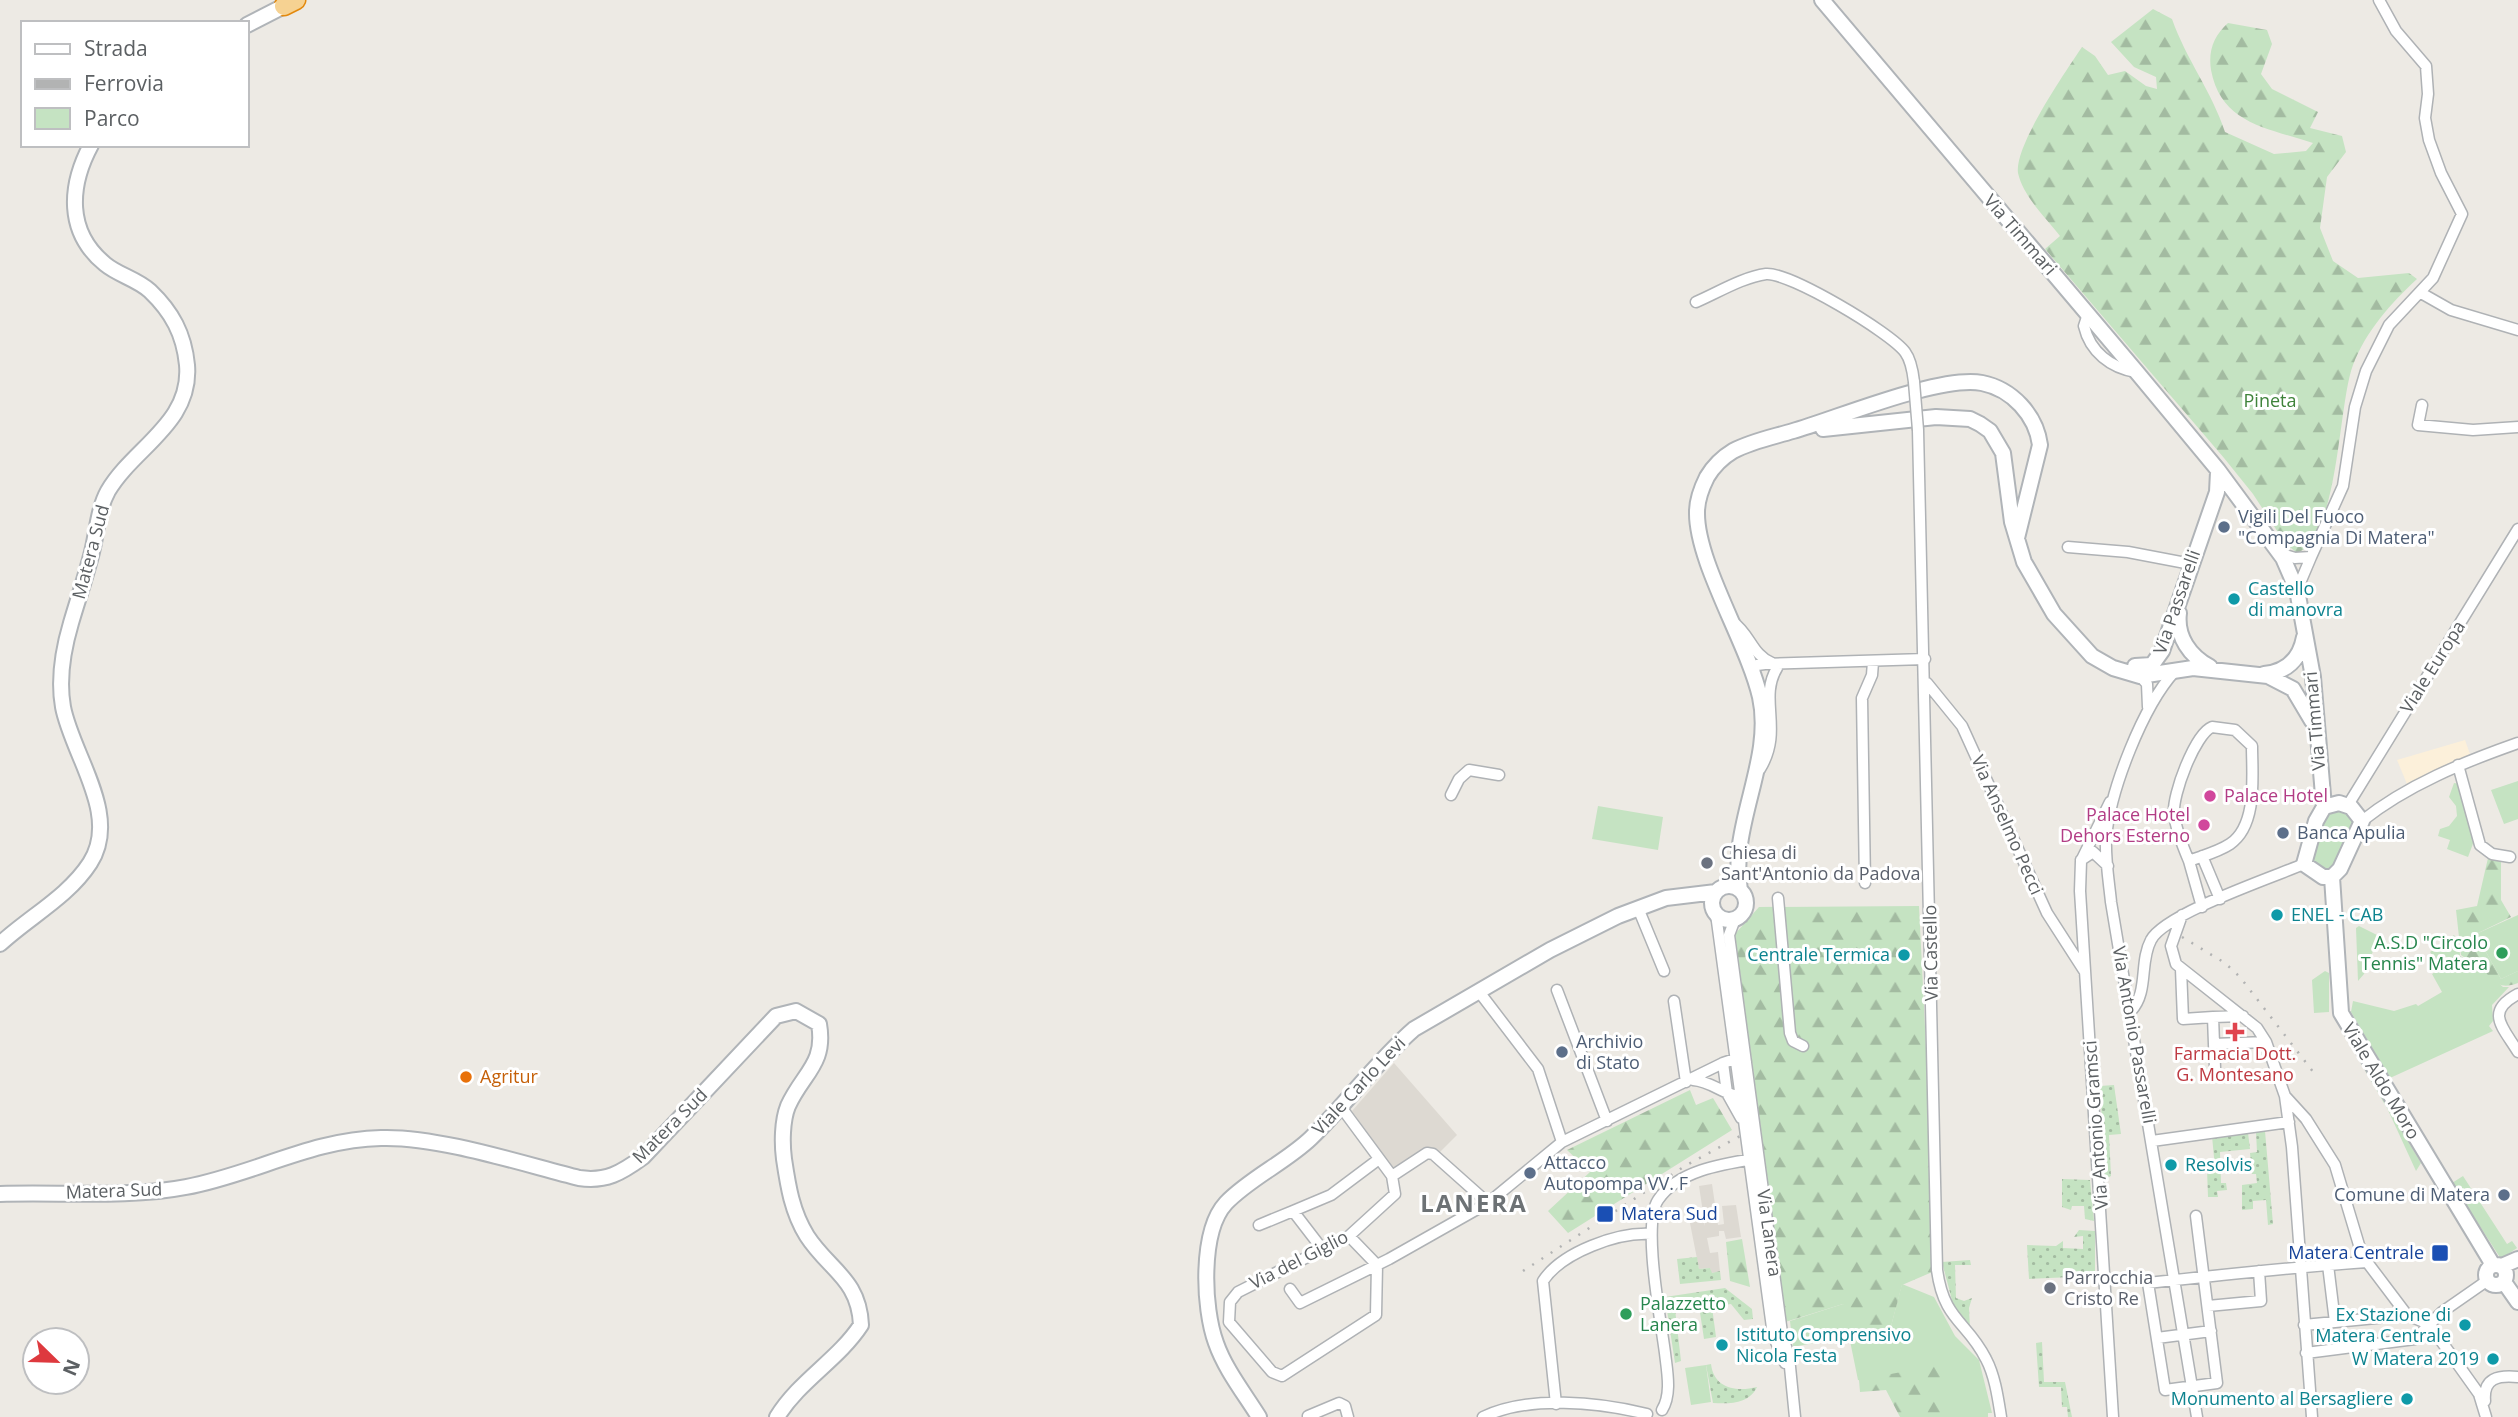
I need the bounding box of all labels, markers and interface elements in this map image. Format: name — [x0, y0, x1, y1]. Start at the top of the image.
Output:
legend — [21, 21, 248, 147]
text: Strada — [84, 34, 148, 62]
text: Ferrovia — [84, 69, 164, 97]
text: Parco — [84, 104, 140, 132]
street label: Via Timmari — [1979, 189, 2063, 280]
park label: Pineta — [2244, 388, 2296, 412]
street label: Matera Sud — [66, 502, 114, 602]
place label: Vigili Del Fuoco "Compagnia Di Matera" — [2238, 504, 2435, 549]
marker: Vigili Del Fuoco "Compagnia Di Matera" — [2216, 519, 2232, 535]
street label: Via Passarelli — [2147, 546, 2205, 657]
place label: Castello di manovra — [2248, 576, 2343, 621]
marker: Castello di manovra — [2226, 591, 2242, 607]
street label: Viale Europa — [2394, 616, 2470, 717]
street label: Via Timmari — [2298, 670, 2330, 772]
street label: Via Anselmo Pecci — [1966, 751, 2049, 898]
place label: Palace Hotel — [2224, 783, 2328, 807]
marker: Palace Hotel — [2202, 788, 2218, 804]
place label: Palace Hotel Dehors Esterno — [2060, 802, 2190, 847]
marker: Palace Hotel Dehors Esterno — [2196, 817, 2212, 833]
place label: Banca Apulia — [2297, 820, 2406, 844]
marker: Banca Apulia — [2275, 825, 2291, 841]
place label: Chiesa di Sant'Antonio da Padova — [1721, 840, 1920, 885]
marker: Chiesa di Sant'Antonio da Padova — [1699, 855, 1715, 871]
place label: ENEL - CAB — [2291, 902, 2383, 926]
street label: Via Castello — [1917, 905, 1943, 1001]
marker: ENEL - CAB — [2269, 907, 2285, 923]
place label: A.S.D "Circolo Tennis" Matera — [2361, 930, 2488, 975]
place label: Centrale Termica — [1747, 942, 1890, 966]
street label: Via Antonio Passarelli — [2108, 944, 2162, 1125]
marker: A.S.D "Circolo Tennis" Matera — [2494, 945, 2510, 961]
marker: Centrale Termica — [1896, 947, 1912, 963]
street label: Viale Aldo Moro — [2338, 1018, 2426, 1143]
marker: Farmacia Dott. G. Montesano — [2227, 1024, 2243, 1040]
place label: Archivio di Stato — [1576, 1029, 1643, 1074]
street label: Viale Carlo Levi — [1306, 1031, 1410, 1140]
street label: Via Antonio Gramsci — [2077, 1040, 2113, 1210]
place label: Farmacia Dott. G. Montesano — [2174, 1041, 2296, 1086]
marker: Archivio di Stato — [1554, 1044, 1570, 1060]
place label: Agritur — [480, 1064, 539, 1088]
marker: Agritur — [458, 1069, 474, 1085]
street label: Matera Sud — [627, 1083, 712, 1168]
place label: Attacco Autopompa VV. F — [1544, 1150, 1688, 1195]
place label: Resolvis — [2185, 1152, 2252, 1176]
marker: Resolvis — [2163, 1157, 2179, 1173]
marker: Attacco Autopompa VV. F — [1522, 1165, 1538, 1181]
street label: Matera Sud — [65, 1176, 163, 1204]
place label: Comune di Matera — [2334, 1182, 2490, 1206]
district label: LANERA — [1420, 1186, 1528, 1219]
marker: Comune di Matera — [2496, 1187, 2512, 1203]
street label: Via Lanera — [1752, 1188, 1788, 1278]
place label: Matera Sud — [1621, 1201, 1718, 1225]
marker: Matera Sud — [1595, 1204, 1615, 1224]
street label: Via del Giglio — [1245, 1224, 1352, 1294]
place label: Matera Centrale — [2288, 1240, 2424, 1264]
marker: Matera Centrale — [2430, 1243, 2450, 1263]
place label: Parrocchia Cristo Re — [2064, 1265, 2153, 1310]
marker: Parrocchia Cristo Re — [2042, 1280, 2058, 1296]
place label: Palazzetto Lanera — [1640, 1291, 1726, 1336]
place label: Ex Stazione di Matera Centrale — [2315, 1302, 2451, 1347]
marker: Palazzetto Lanera — [1618, 1306, 1634, 1322]
marker: Ex Stazione di Matera Centrale — [2457, 1317, 2473, 1333]
place label: Istituto Comprensivo Nicola Festa — [1736, 1322, 1911, 1367]
north arrow — [21, 1326, 91, 1396]
marker: Istituto Comprensivo Nicola Festa — [1714, 1337, 1730, 1353]
place label: W Matera 2019 — [2352, 1346, 2479, 1370]
marker: W Matera 2019 — [2485, 1351, 2501, 1367]
text: N — [57, 1355, 87, 1380]
place label: Monumento al Bersagliere — [2171, 1386, 2393, 1410]
marker: Monumento al Bersagliere — [2399, 1391, 2415, 1407]

